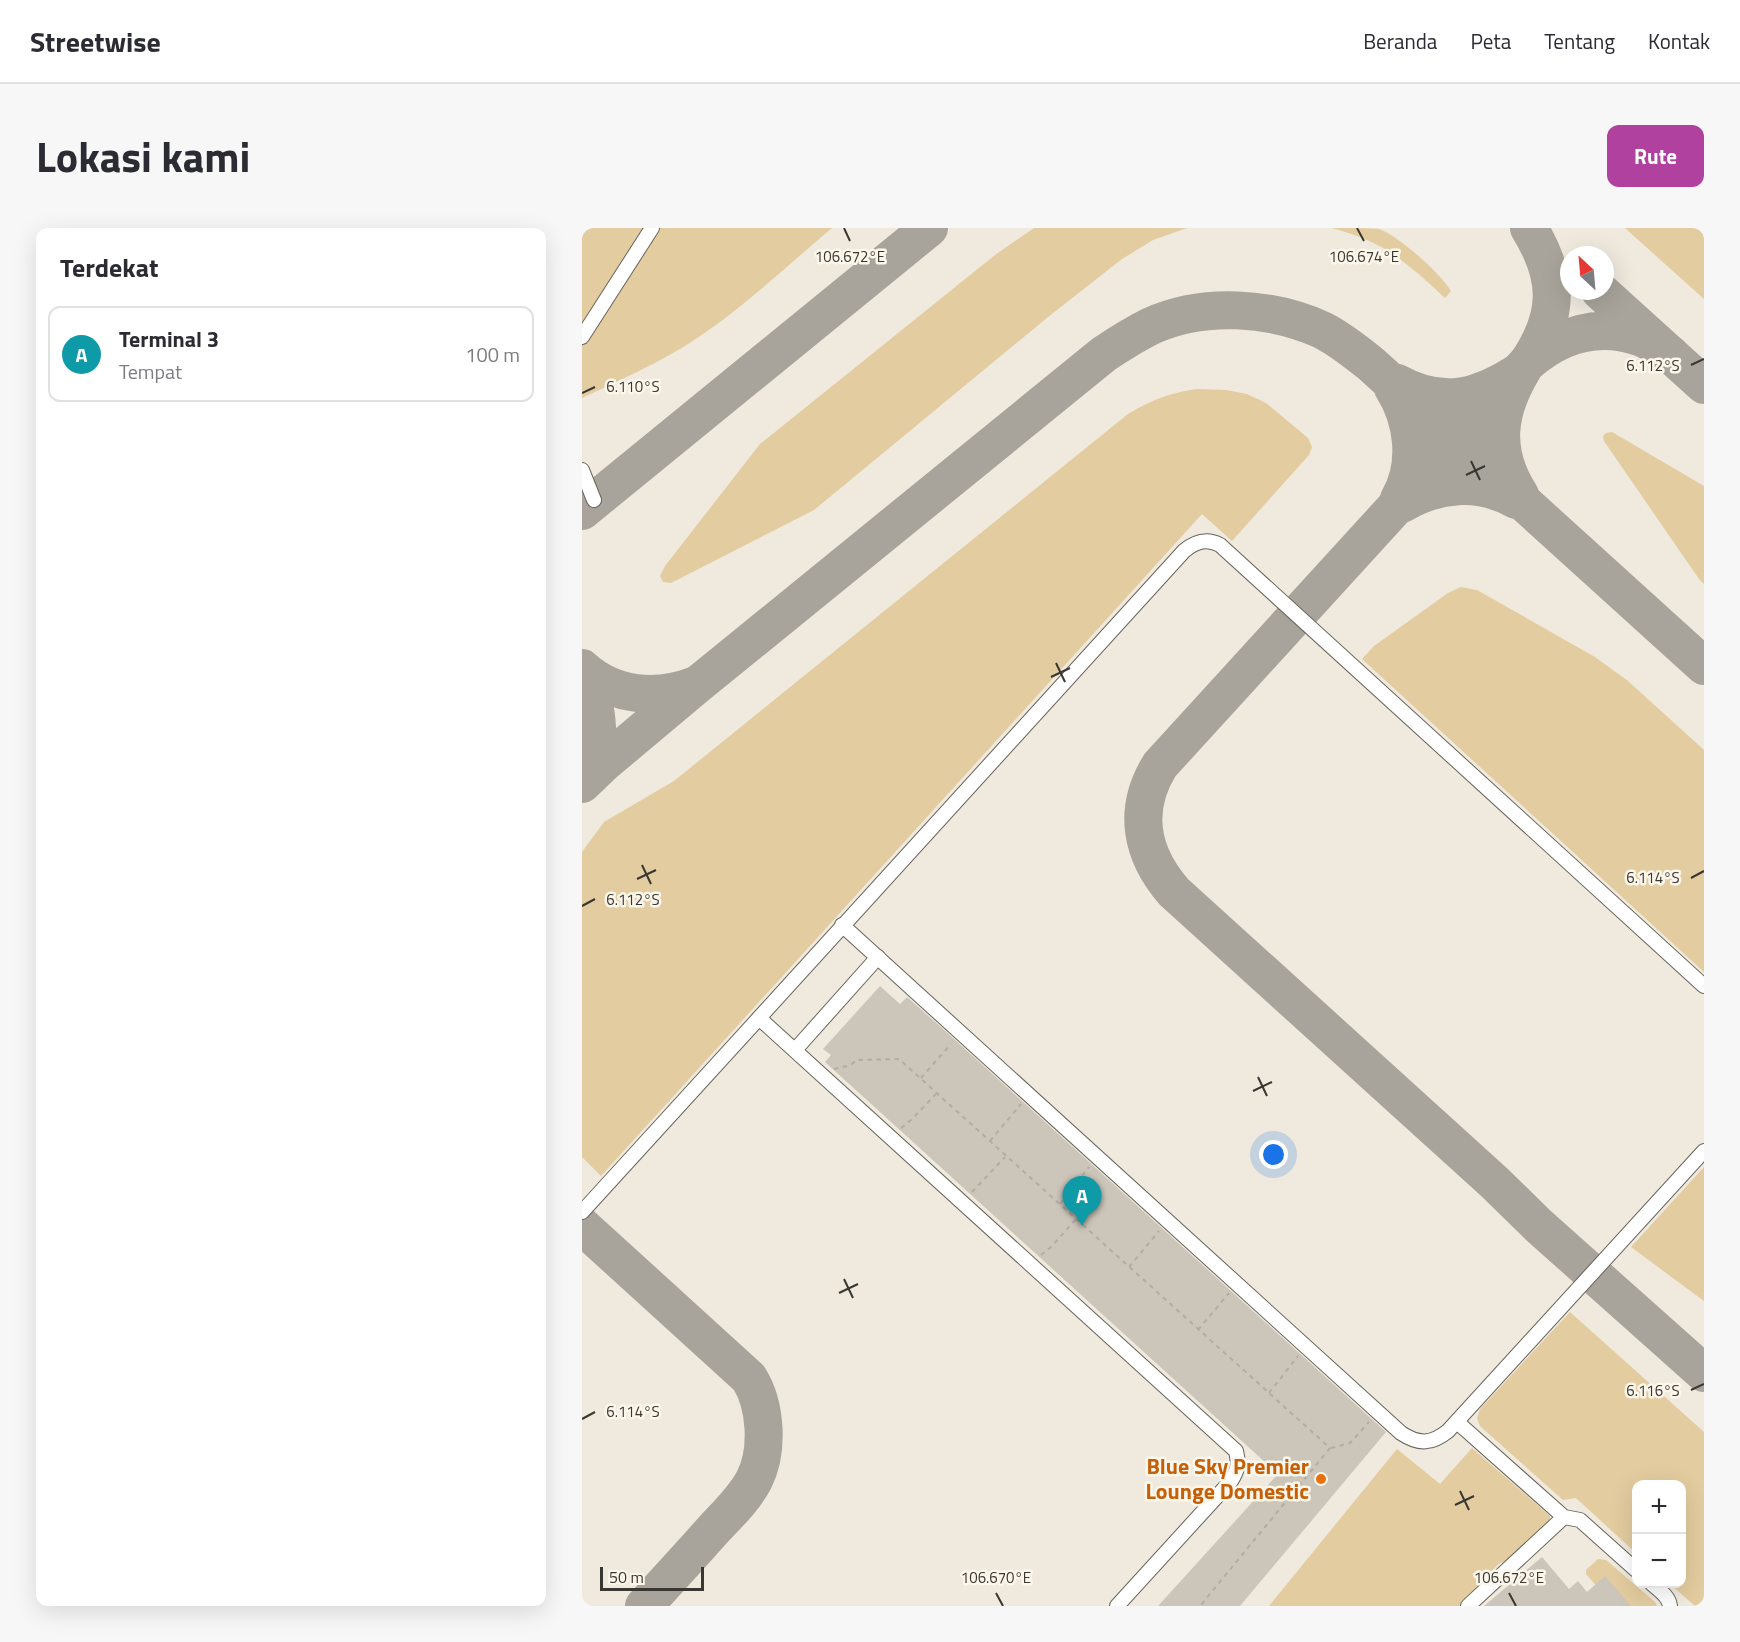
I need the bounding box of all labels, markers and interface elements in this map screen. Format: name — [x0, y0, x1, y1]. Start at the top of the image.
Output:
text: Streetwise — [30, 20, 161, 63]
text: Beranda — [1363, 25, 1437, 57]
text: Peta — [1470, 25, 1511, 57]
text: Tentang — [1544, 25, 1615, 57]
text: Kontak — [1648, 25, 1710, 57]
text: Lokasi kami — [36, 124, 250, 188]
button: Rute — [1607, 125, 1704, 187]
text: 106.672°E — [815, 245, 885, 268]
text: 106.674°E — [1329, 245, 1399, 268]
north arrow — [1560, 246, 1614, 300]
text: Terdekat — [60, 248, 159, 287]
text: Terminal 3 — [119, 322, 219, 356]
text: A — [75, 339, 88, 370]
text: 100 m — [465, 339, 520, 370]
text: 6.112°S — [1626, 354, 1680, 377]
text: Tempat — [119, 356, 182, 387]
text: 6.110°S — [606, 375, 660, 398]
text: 6.114°S — [1626, 866, 1680, 889]
text: 6.112°S — [606, 888, 660, 911]
your location — [1259, 1140, 1288, 1169]
pin: A — [1062, 1176, 1102, 1226]
text: 6.116°S — [1626, 1379, 1680, 1402]
text: 6.114°S — [606, 1400, 660, 1423]
place label: Blue Sky Premier Lounge Domestic — [1145, 1449, 1309, 1508]
marker: Blue Sky Premier Lounge Domestic — [1314, 1472, 1328, 1486]
map controls — [1632, 1480, 1686, 1588]
button: + — [1632, 1480, 1686, 1534]
button: − — [1632, 1534, 1686, 1588]
scale bar — [600, 1564, 704, 1592]
text: 50 m — [609, 1565, 644, 1589]
text: 106.670°E — [961, 1566, 1031, 1589]
text: 106.672°E — [1474, 1566, 1544, 1589]

